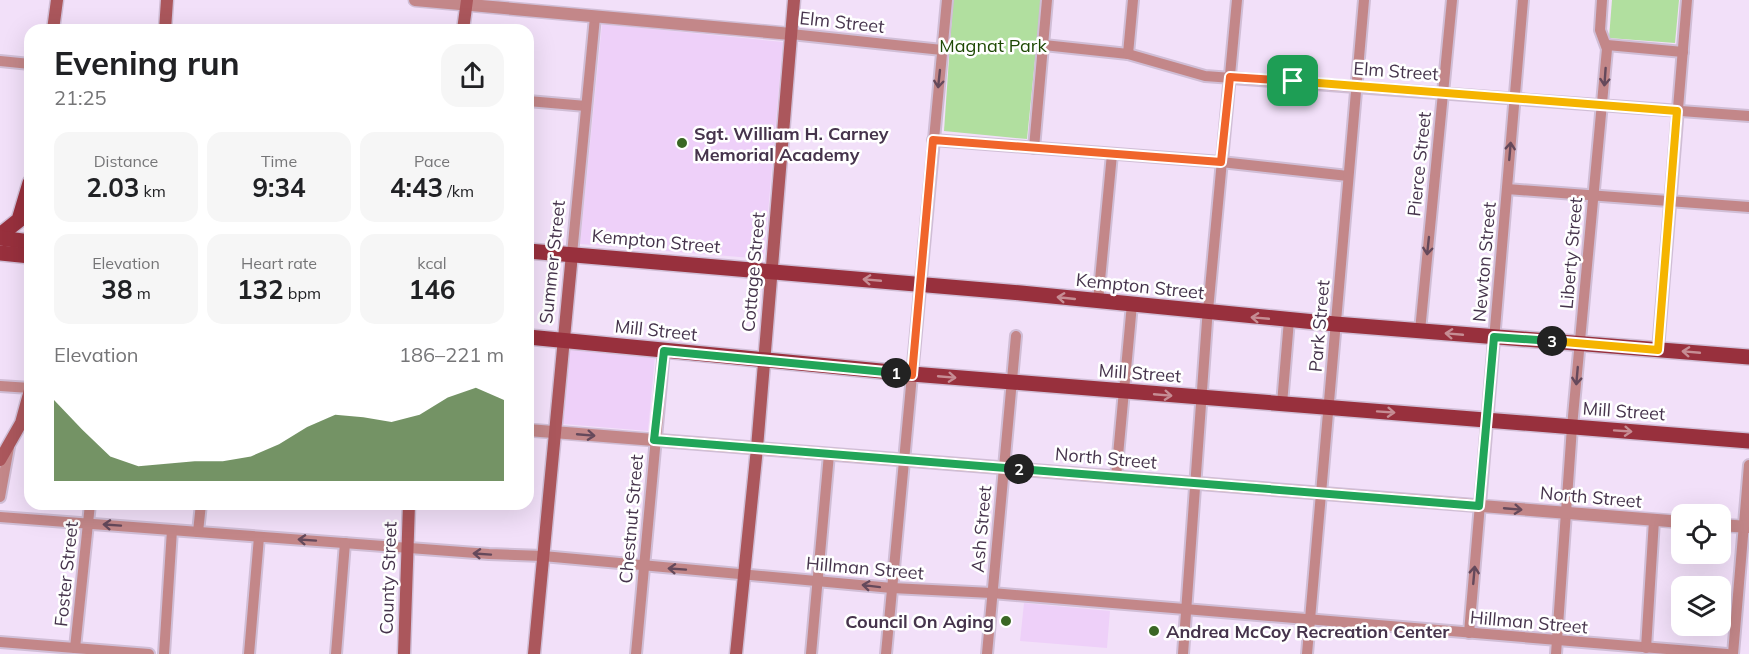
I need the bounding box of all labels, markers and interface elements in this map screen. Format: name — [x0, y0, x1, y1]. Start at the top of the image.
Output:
street label: Elm Street — [798, 6, 886, 38]
park label: Magnat Park — [939, 34, 1047, 57]
text: Evening run — [54, 42, 240, 83]
button: share — [441, 44, 504, 107]
pin — [1267, 55, 1318, 106]
street label: Elm Street — [1353, 57, 1439, 85]
icon: arrive — [1276, 64, 1309, 97]
one-way arrow — [1599, 67, 1610, 87]
one-way arrow — [933, 69, 944, 89]
text: 21:25 — [54, 85, 107, 110]
street label: Pierce Street — [1402, 110, 1436, 218]
place label: Sgt. William H. Carney Memorial Academy — [694, 122, 889, 166]
marker: Sgt. William H. Carney Memorial Academy — [675, 136, 689, 150]
one-way arrow — [1505, 141, 1516, 161]
text: Distance — [94, 151, 158, 171]
text: Time — [261, 151, 297, 171]
text: Pace — [414, 151, 450, 171]
text: 2.03 — [86, 171, 139, 204]
text: 9:34 — [252, 171, 306, 204]
text: 4:43 — [390, 171, 443, 204]
text: km — [139, 181, 166, 201]
text: /km — [443, 181, 474, 201]
street label: Liberty Street — [1555, 196, 1587, 310]
street label: Summer Street — [534, 199, 570, 325]
street label: Newton Street — [1467, 201, 1501, 323]
street label: Cottage Street — [736, 211, 770, 333]
street label: Kempton Street — [591, 224, 721, 258]
one-way arrow — [1422, 236, 1433, 256]
text: Elevation — [92, 253, 160, 273]
text: Heart rate — [241, 253, 317, 273]
text: kcal — [417, 253, 447, 273]
street label: Kempton Street — [1075, 268, 1205, 304]
text: 38 — [101, 273, 132, 306]
text: 132 — [237, 273, 284, 306]
text: 146 — [409, 273, 455, 306]
one-way arrow — [862, 274, 882, 285]
street label: Park Street — [1304, 279, 1334, 373]
text: m — [132, 283, 151, 303]
text: bpm — [284, 283, 321, 303]
one-way arrow — [1057, 292, 1076, 303]
one-way arrow — [1251, 312, 1271, 323]
street label: Mill Street — [614, 314, 698, 346]
pin: 3 — [1537, 326, 1567, 356]
one-way arrow — [1445, 328, 1465, 339]
text: 3 — [1547, 331, 1557, 351]
text: Elevation — [54, 342, 139, 367]
text: 186–221 m — [399, 342, 504, 367]
one-way arrow — [1681, 346, 1701, 357]
pin: 1 — [881, 358, 911, 388]
street label: Mill Street — [1098, 359, 1182, 387]
text: 1 — [891, 363, 901, 383]
one-way arrow — [1571, 366, 1582, 386]
one-way arrow — [937, 372, 957, 383]
one-way arrow — [1152, 390, 1172, 401]
street label: Mill Street — [1582, 397, 1666, 425]
one-way arrow — [1376, 407, 1396, 418]
one-way arrow — [1612, 426, 1632, 437]
one-way arrow — [576, 430, 596, 441]
street label: North Street — [1054, 442, 1158, 474]
street label: Chestnut Street — [614, 453, 648, 585]
pin: 2 — [1004, 454, 1034, 484]
text: 2 — [1014, 459, 1024, 479]
street label: North Street — [1539, 481, 1643, 513]
street label: Ash Street — [966, 485, 996, 573]
one-way arrow — [1503, 503, 1523, 514]
map controls — [1671, 504, 1731, 636]
button: locate — [1671, 504, 1731, 564]
one-way arrow — [103, 519, 123, 530]
street label: Foster Street — [49, 520, 83, 628]
street label: County Street — [375, 521, 401, 635]
one-way arrow — [297, 534, 317, 545]
one-way arrow — [473, 548, 493, 559]
street label: Hillman Street — [805, 551, 925, 585]
one-way arrow — [667, 563, 687, 574]
one-way arrow — [1469, 566, 1480, 586]
button: layers — [1671, 576, 1731, 636]
one-way arrow — [861, 580, 881, 591]
street label: Hillman Street — [1469, 605, 1589, 639]
place label: Council On Aging — [845, 610, 994, 633]
marker: Council On Aging — [999, 614, 1013, 628]
place label: Andrea McCoy Recreation Center — [1166, 620, 1450, 643]
marker: Andrea McCoy Recreation Center — [1147, 624, 1161, 638]

